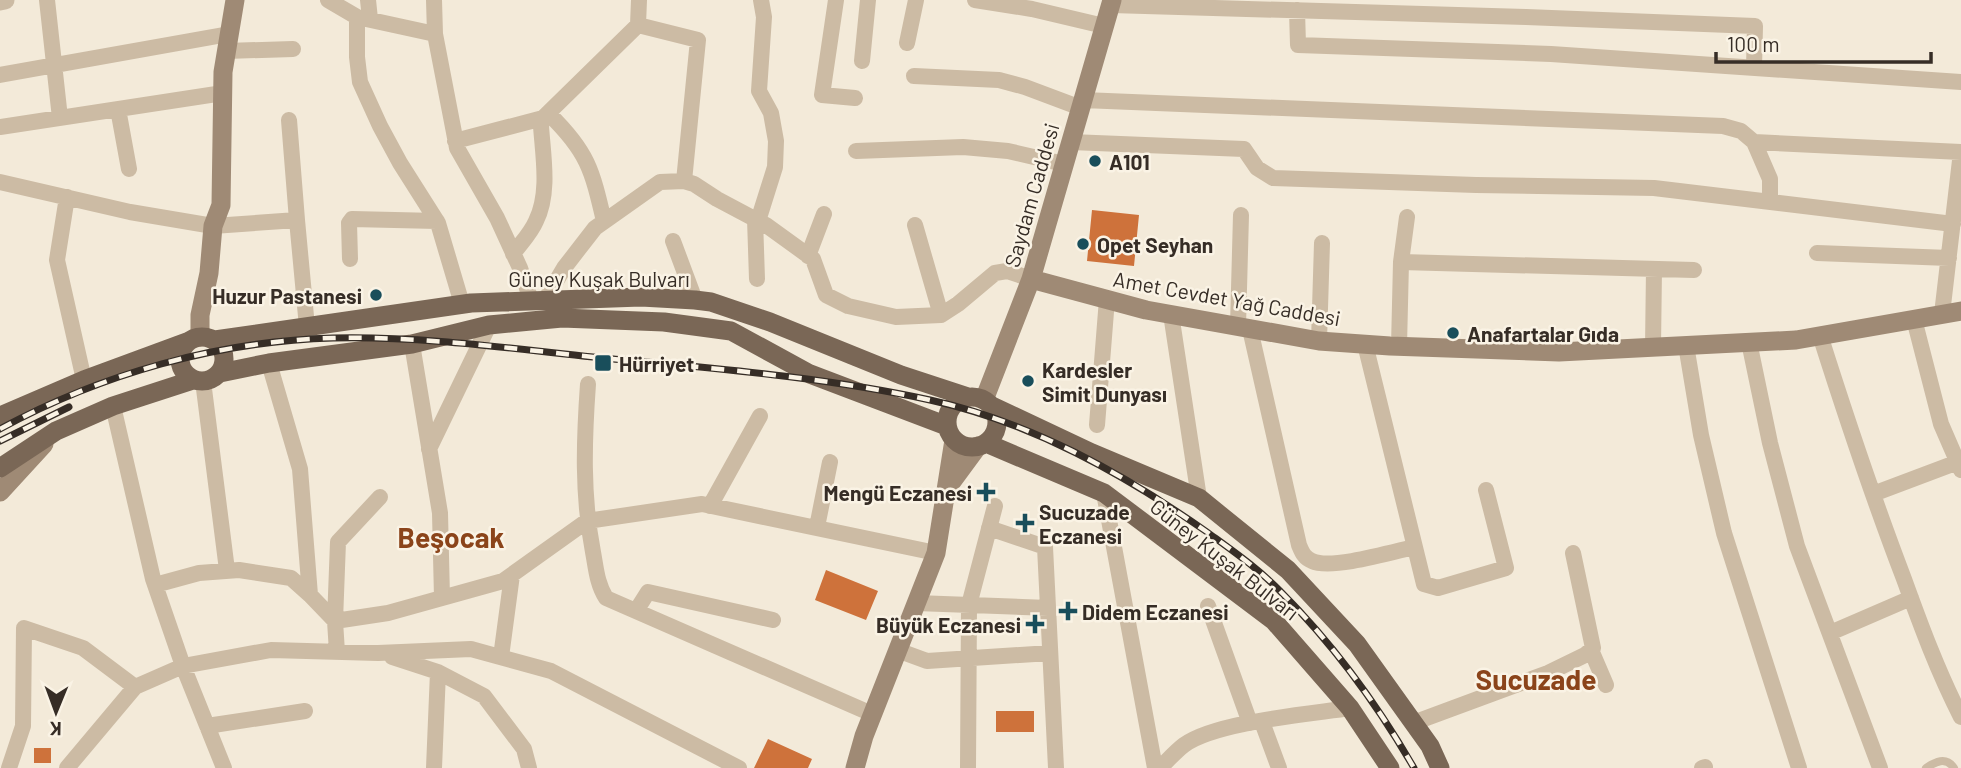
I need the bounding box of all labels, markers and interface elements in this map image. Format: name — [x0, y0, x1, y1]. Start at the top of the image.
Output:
scale bar — [1716, 21, 1931, 65]
text: 100 m — [1727, 31, 1780, 56]
street label: Saydam Caddesi — [998, 120, 1064, 270]
place label: A101 — [1109, 149, 1150, 174]
marker: A101 — [1087, 153, 1103, 169]
place label: Opet Seyhan — [1097, 232, 1213, 257]
marker: Opet Seyhan — [1075, 236, 1091, 252]
street label: Güney Kuşak Bulvarı — [508, 266, 690, 291]
street label: Amet Cevdet Yağ Caddesi — [1111, 266, 1343, 330]
place label: Huzur Pastanesi — [212, 283, 362, 308]
marker: Huzur Pastanesi — [368, 287, 384, 303]
place label: Anafartalar Gıda — [1467, 321, 1619, 346]
marker: Anafartalar Gıda — [1445, 325, 1461, 341]
place label: Hürriyet — [619, 351, 694, 376]
marker: Hürriyet — [593, 353, 613, 373]
place label: Kardesler Simit Dunyası — [1042, 357, 1167, 406]
marker: Kardesler Simit Dunyası — [1020, 373, 1036, 389]
place label: Mengü Eczanesi — [824, 480, 972, 505]
marker: Mengü Eczanesi — [978, 484, 994, 500]
street label: Güney Kuşak Bulvarı — [1146, 493, 1304, 625]
place label: Sucuzade Eczanesi — [1039, 499, 1130, 548]
marker: Sucuzade Eczanesi — [1017, 515, 1033, 531]
district label: Beşocak — [398, 520, 505, 554]
place label: Didem Eczanesi — [1082, 599, 1229, 624]
marker: Didem Eczanesi — [1060, 603, 1076, 619]
place label: Büyük Eczanesi — [876, 612, 1021, 637]
marker: Büyük Eczanesi — [1027, 616, 1043, 632]
district label: Sucuzade — [1475, 662, 1597, 696]
north arrow — [21, 677, 91, 747]
text: K — [49, 718, 62, 741]

